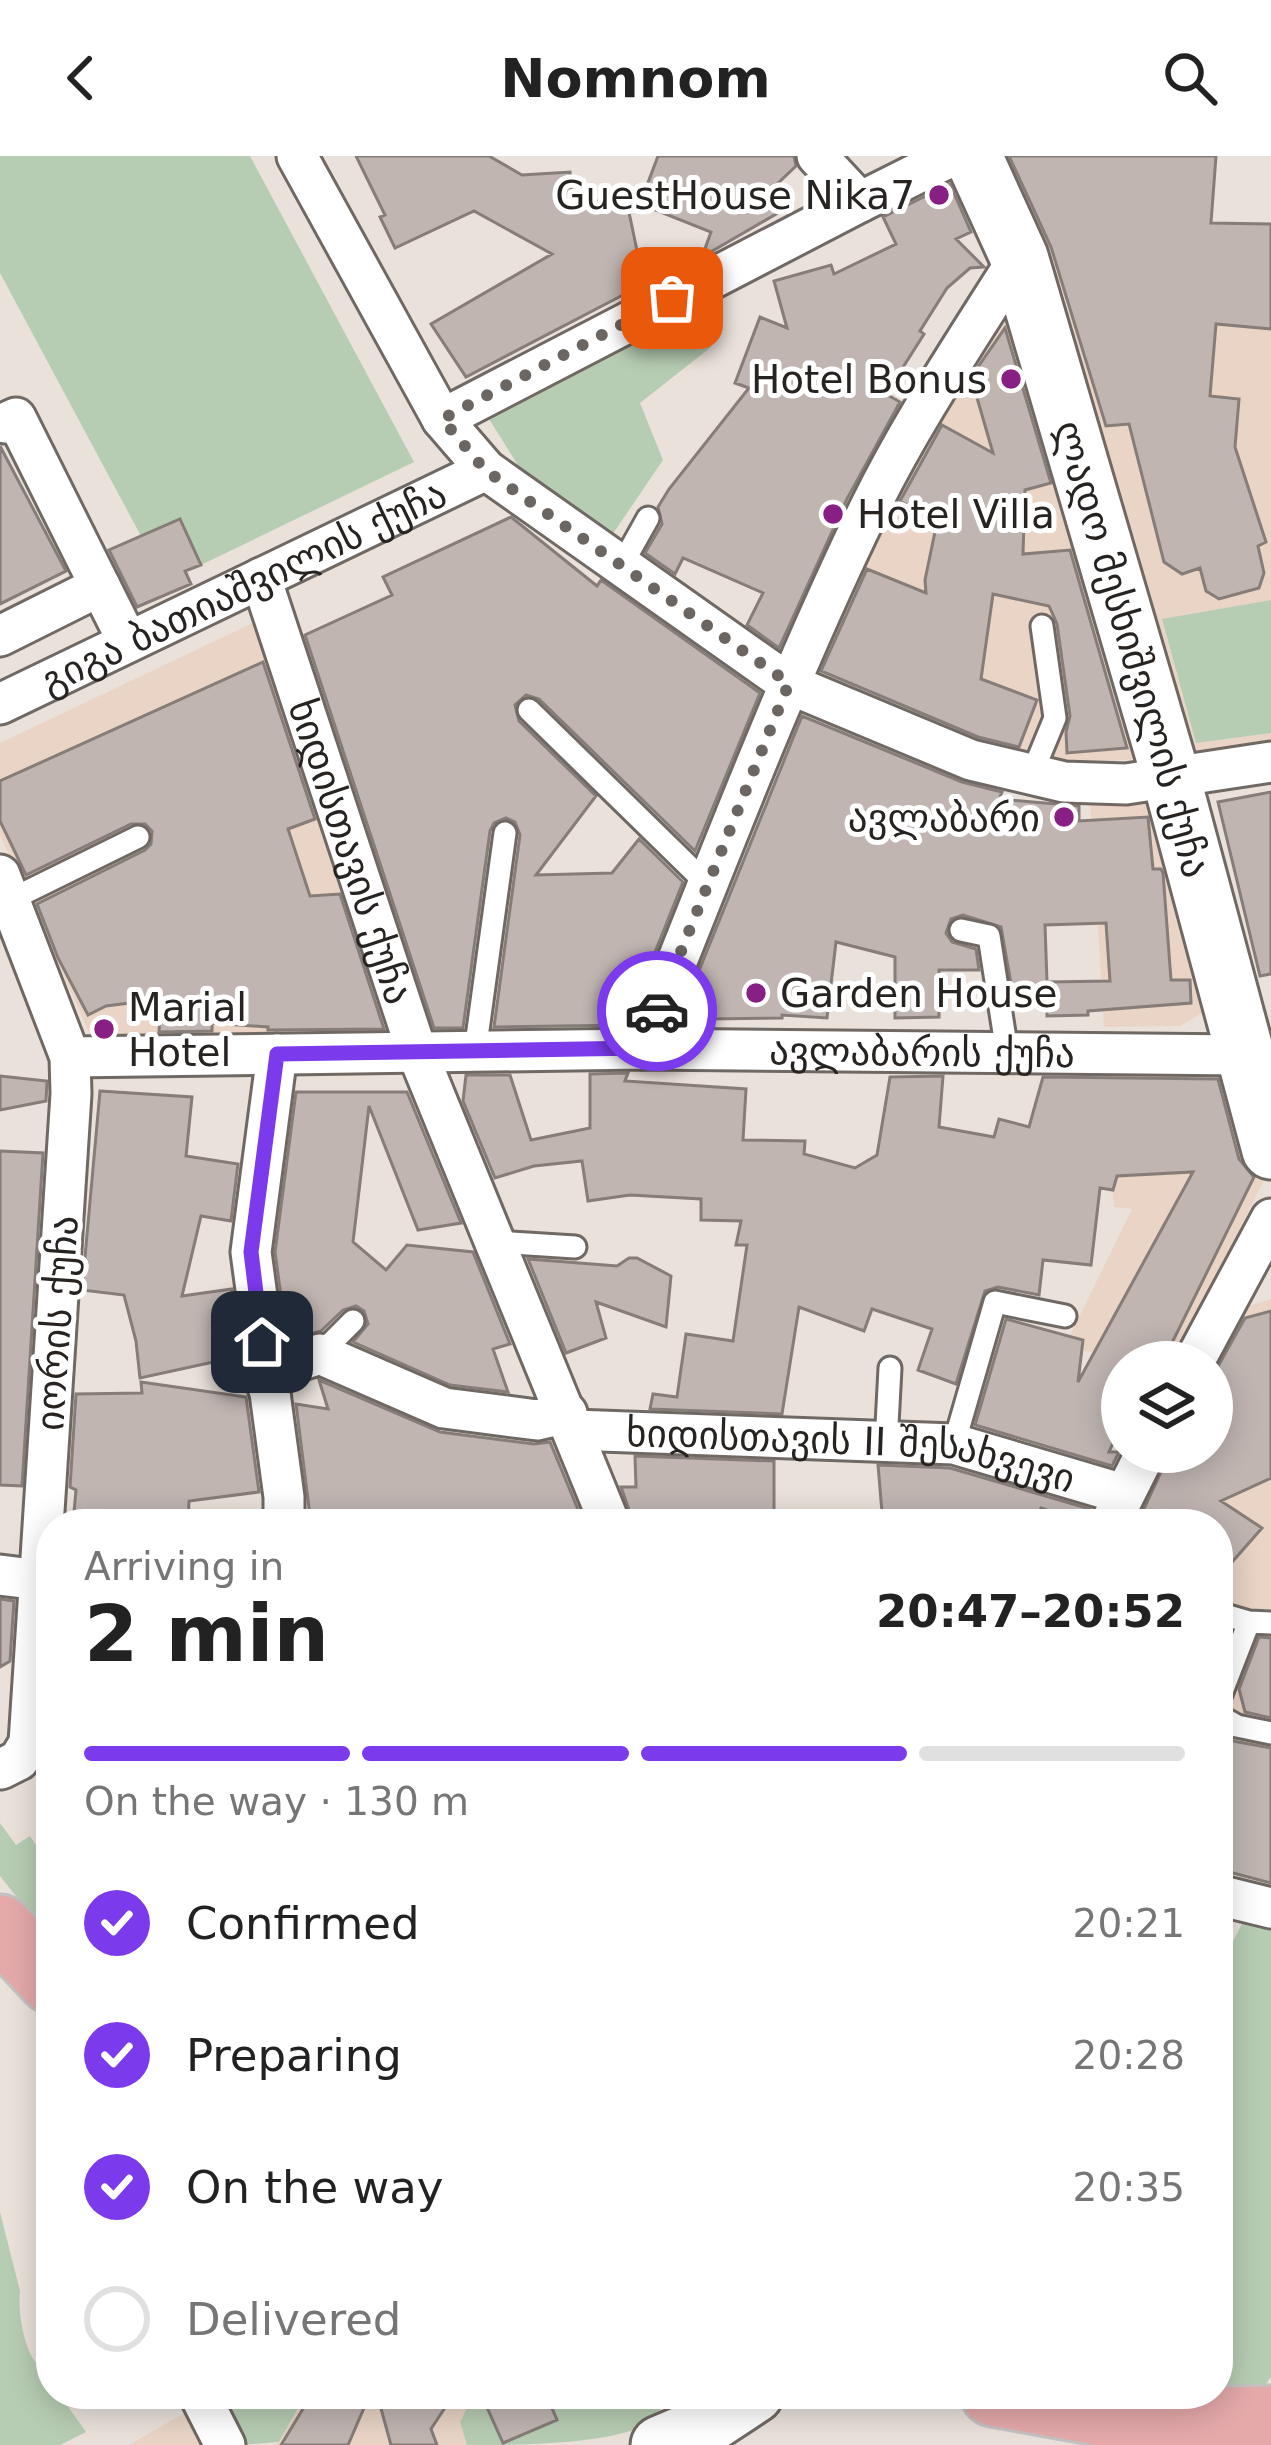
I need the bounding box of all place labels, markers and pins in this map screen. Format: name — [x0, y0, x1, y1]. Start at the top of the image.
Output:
place label: GuestHouse Nika7 — [555, 173, 915, 218]
marker: GuestHouse Nika7 — [926, 182, 952, 208]
pin — [621, 247, 723, 349]
place label: Hotel Bonus — [751, 357, 987, 402]
marker: Hotel Bonus — [998, 366, 1024, 392]
place label: Hotel Villa — [857, 492, 1055, 537]
marker: Hotel Villa — [820, 501, 846, 527]
place label: ავლაბარი — [848, 795, 1040, 840]
marker: ავლაბარი — [1051, 804, 1077, 830]
place label: Garden House — [780, 971, 1058, 1016]
marker: Garden House — [743, 980, 769, 1006]
place label: Marial Hotel — [128, 985, 247, 1075]
marker: Marial Hotel — [91, 1016, 117, 1042]
pin — [211, 1291, 313, 1393]

